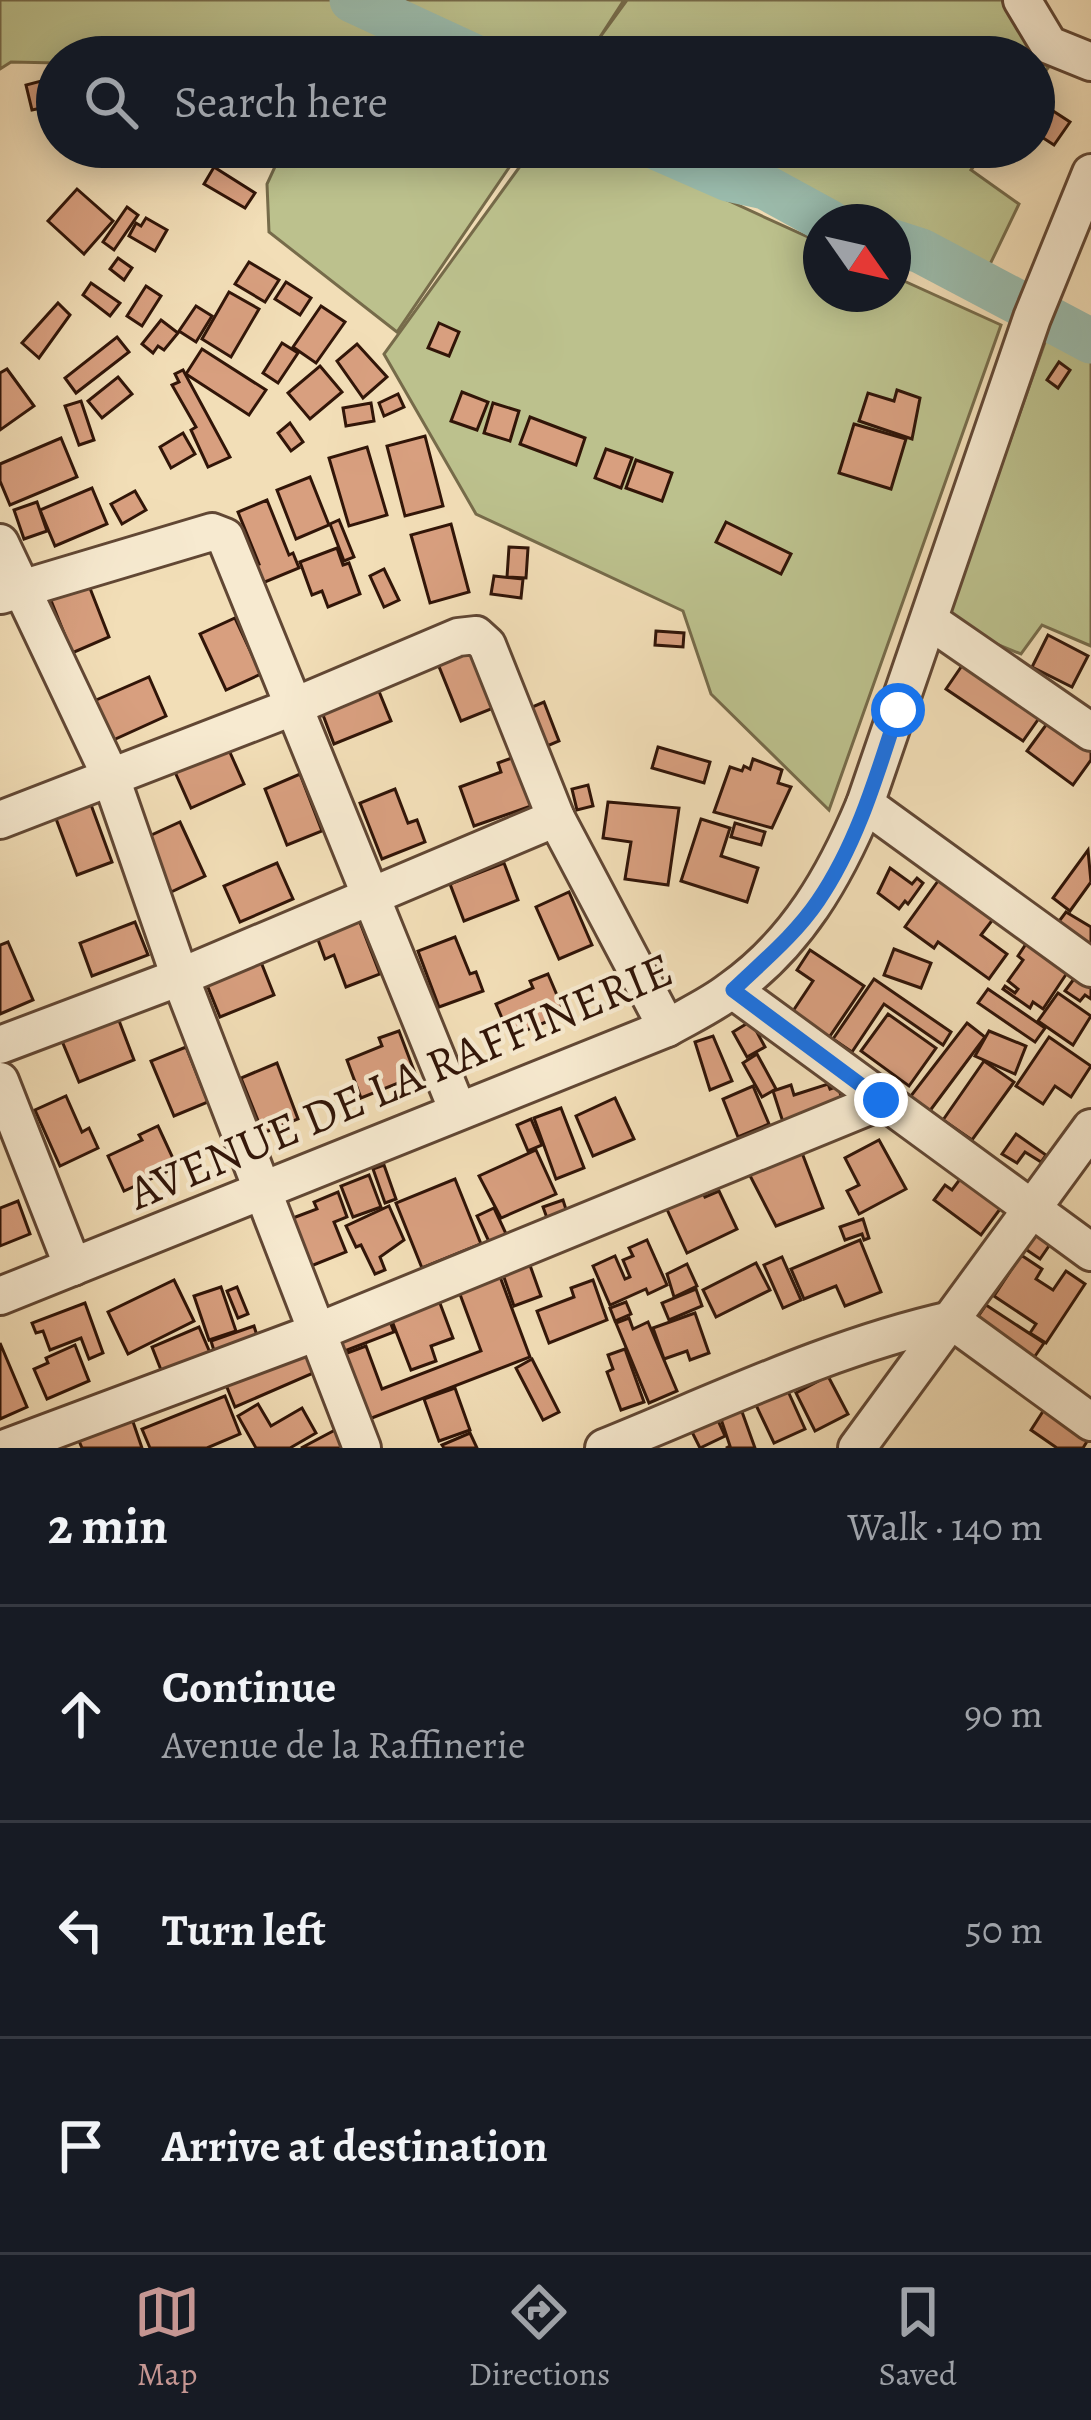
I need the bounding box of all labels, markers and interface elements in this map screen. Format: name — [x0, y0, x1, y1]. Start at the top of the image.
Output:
search box — [36, 36, 1055, 168]
icon: search — [78, 69, 144, 135]
text: Search here — [174, 71, 388, 133]
north arrow — [803, 204, 911, 312]
route start — [871, 683, 925, 737]
street label: AVENUE DE LA RAFFINERIE — [117, 936, 683, 1226]
route end — [854, 1073, 908, 1127]
text: 2 min — [48, 1491, 168, 1561]
text: Walk · 140 m — [848, 1500, 1043, 1553]
text: Continue — [162, 1656, 336, 1718]
icon: ahead — [48, 1681, 114, 1747]
text: 90 m — [964, 1687, 1043, 1740]
text: Avenue de la Raffinerie — [162, 1718, 525, 1771]
icon: left — [48, 1897, 114, 1963]
text: Turn left — [162, 1899, 326, 1961]
text: 50 m — [965, 1903, 1043, 1956]
icon: arrive — [48, 2113, 114, 2179]
text: Arrive at destination — [162, 2115, 548, 2177]
tab: Map — [134, 2279, 200, 2396]
tab: Directions — [469, 2279, 610, 2396]
tab: Saved — [879, 2279, 957, 2396]

